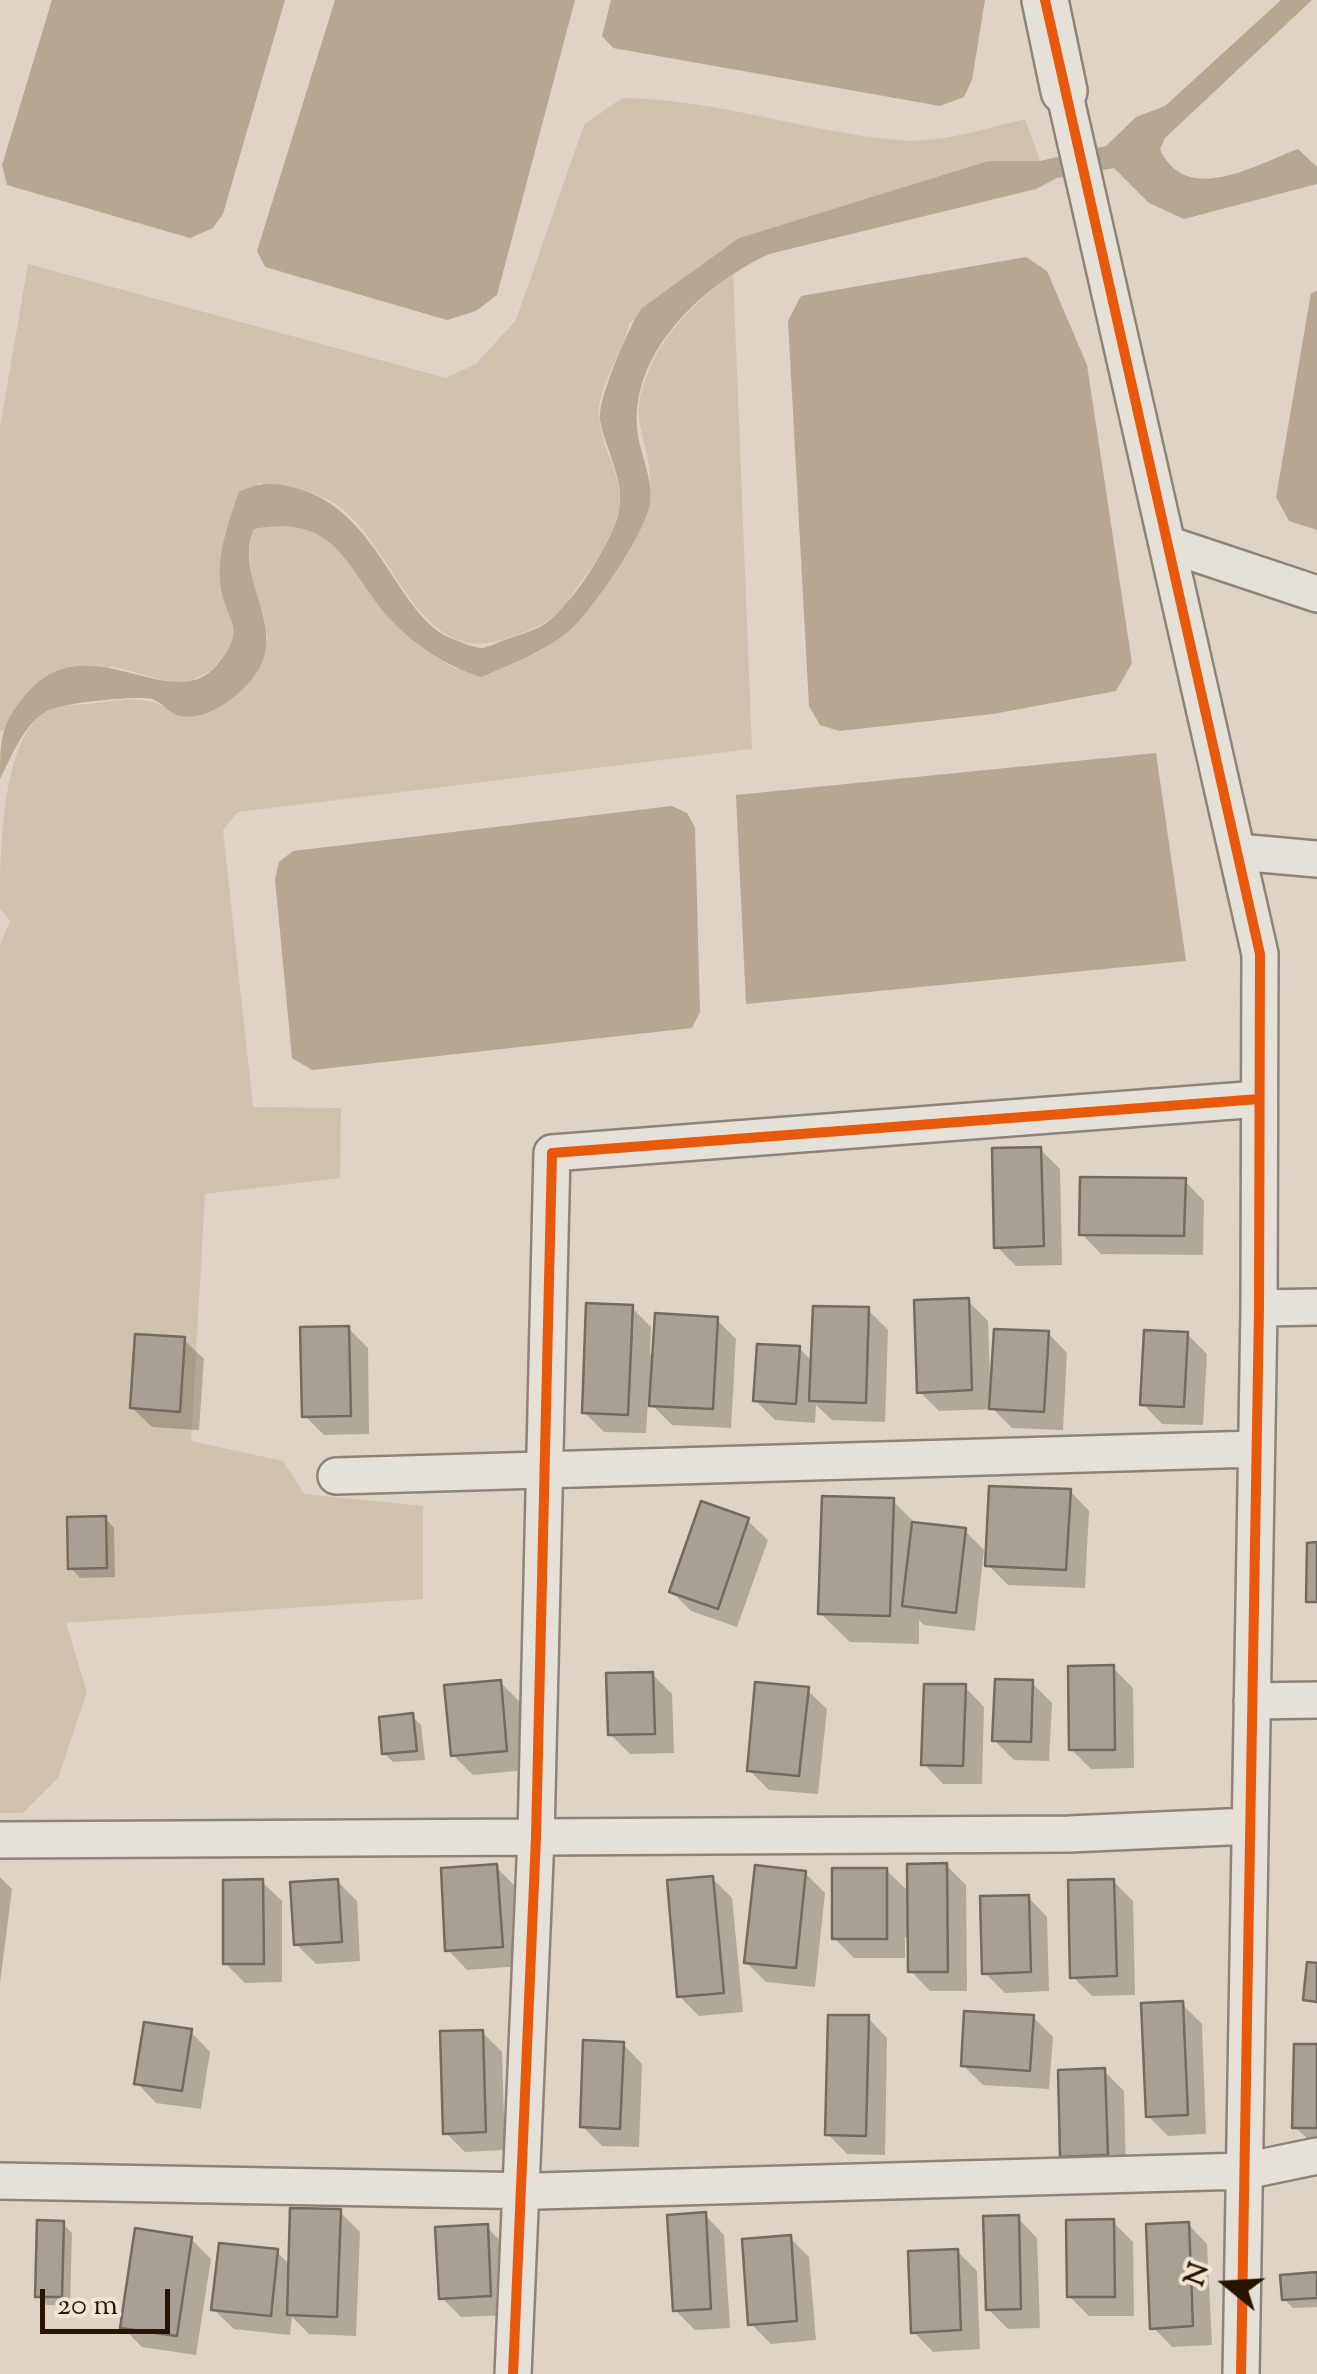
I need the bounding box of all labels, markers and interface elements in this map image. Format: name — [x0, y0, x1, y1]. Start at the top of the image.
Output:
north arrow — [1177, 2234, 1277, 2334]
text: N — [1176, 2258, 1221, 2292]
scale bar — [45, 2269, 175, 2331]
text: 20 m — [57, 2285, 118, 2328]

